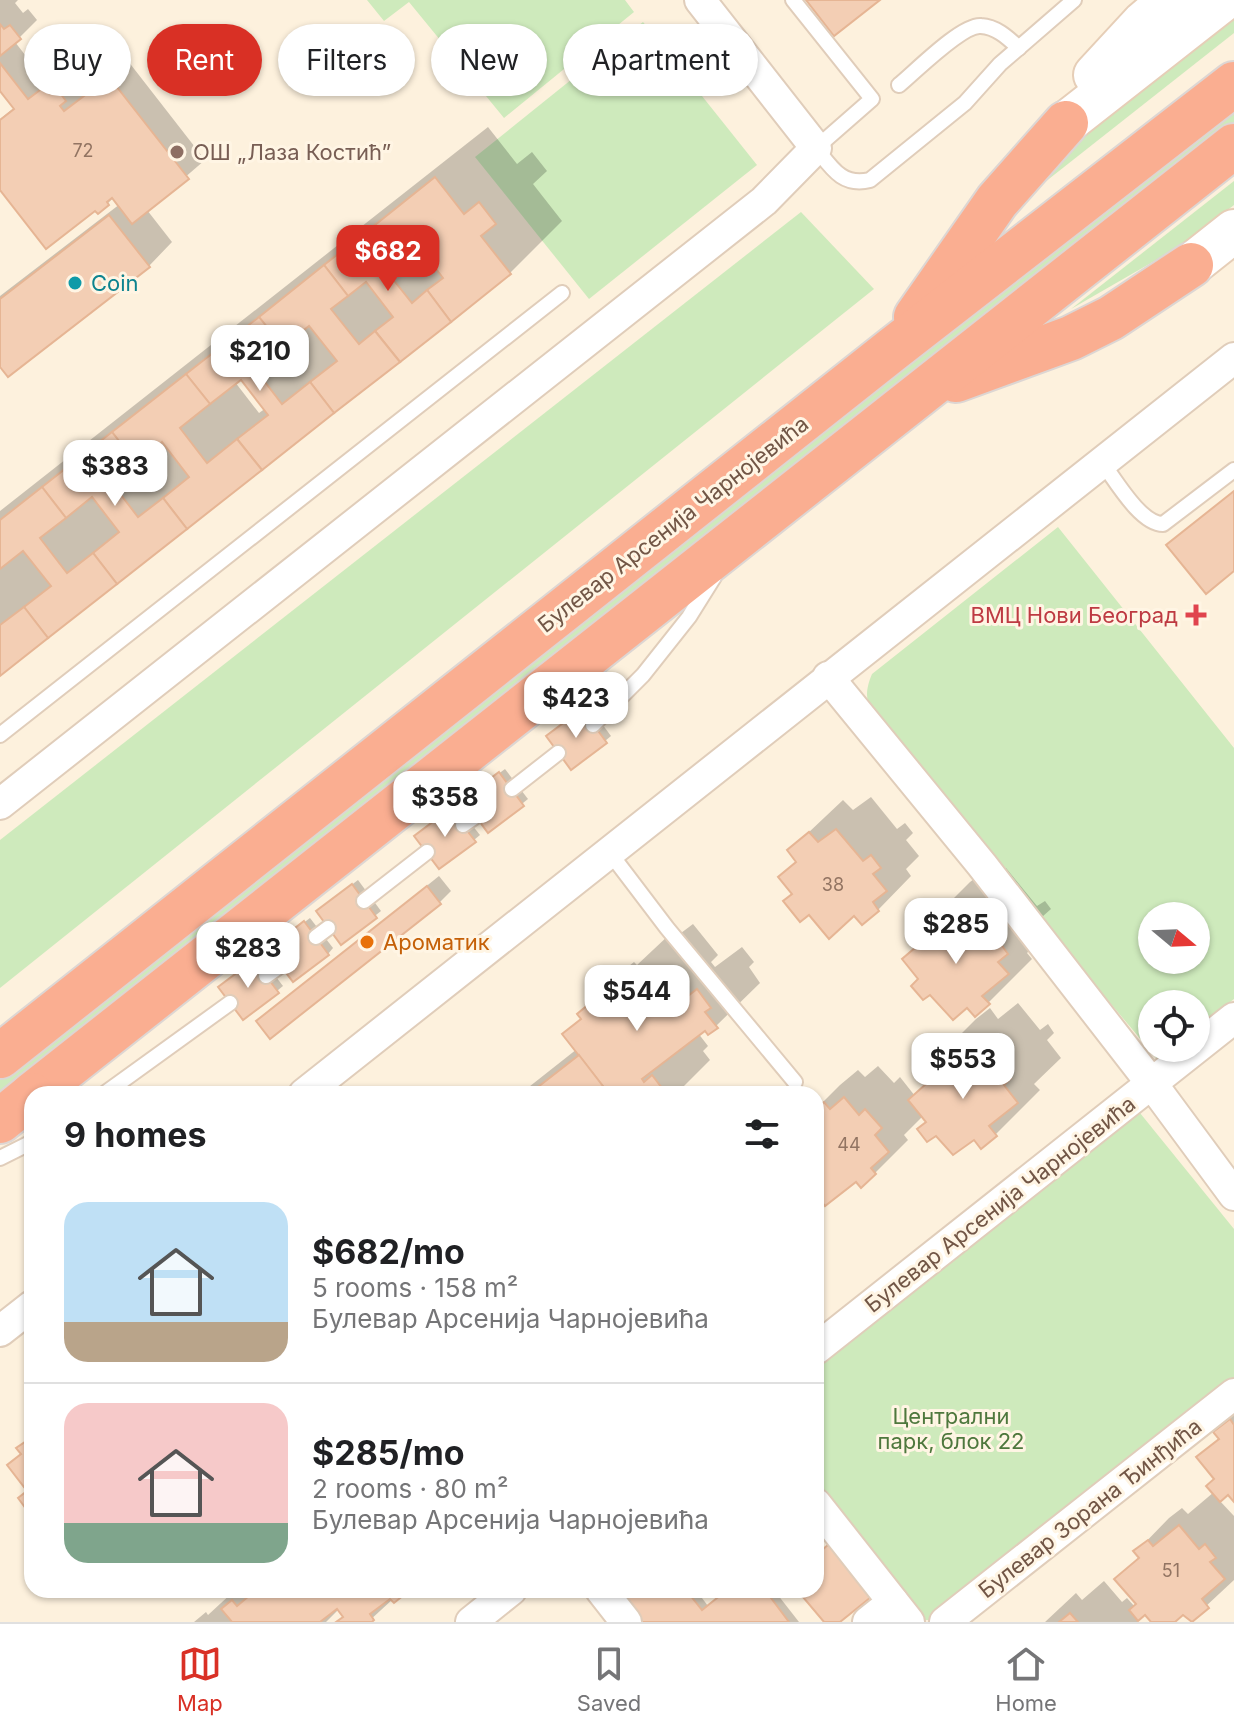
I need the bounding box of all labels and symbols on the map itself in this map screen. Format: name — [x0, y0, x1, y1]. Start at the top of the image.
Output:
place label: ОШ „Лаза Костић” — [193, 139, 391, 165]
house number: 72 — [72, 140, 94, 161]
marker: ОШ „Лаза Костић” — [168, 143, 186, 161]
pin: $682 — [341, 225, 435, 293]
place label: Coin — [91, 270, 139, 296]
marker: Coin — [66, 274, 84, 292]
pin: $210 — [213, 325, 307, 393]
street label: Булевар Арсенија Чарнојевића — [533, 410, 813, 638]
pin: $383 — [68, 440, 162, 508]
place label: ВМЦ Нови Београд — [971, 602, 1178, 628]
marker: ВМЦ Нови Београд — [1185, 604, 1207, 626]
pin: $423 — [529, 672, 623, 740]
pin: $358 — [398, 771, 492, 839]
house number: 38 — [822, 874, 844, 895]
pin: $285 — [909, 898, 1003, 966]
north arrow — [1138, 902, 1210, 974]
pin: $283 — [201, 922, 295, 990]
place label: Ароматик — [383, 929, 490, 955]
marker: Ароматик — [358, 933, 376, 951]
pin: $544 — [590, 965, 684, 1033]
pin: $553 — [916, 1033, 1010, 1101]
street label: Булевар Арсенија Чарнојевића — [860, 1090, 1140, 1318]
house number: 44 — [837, 1134, 861, 1155]
park label: Централни парк, блок 22 — [877, 1403, 1025, 1454]
street label: Булевар Зорана Ђинђића — [973, 1413, 1207, 1603]
house number: 51 — [1162, 1560, 1180, 1581]

